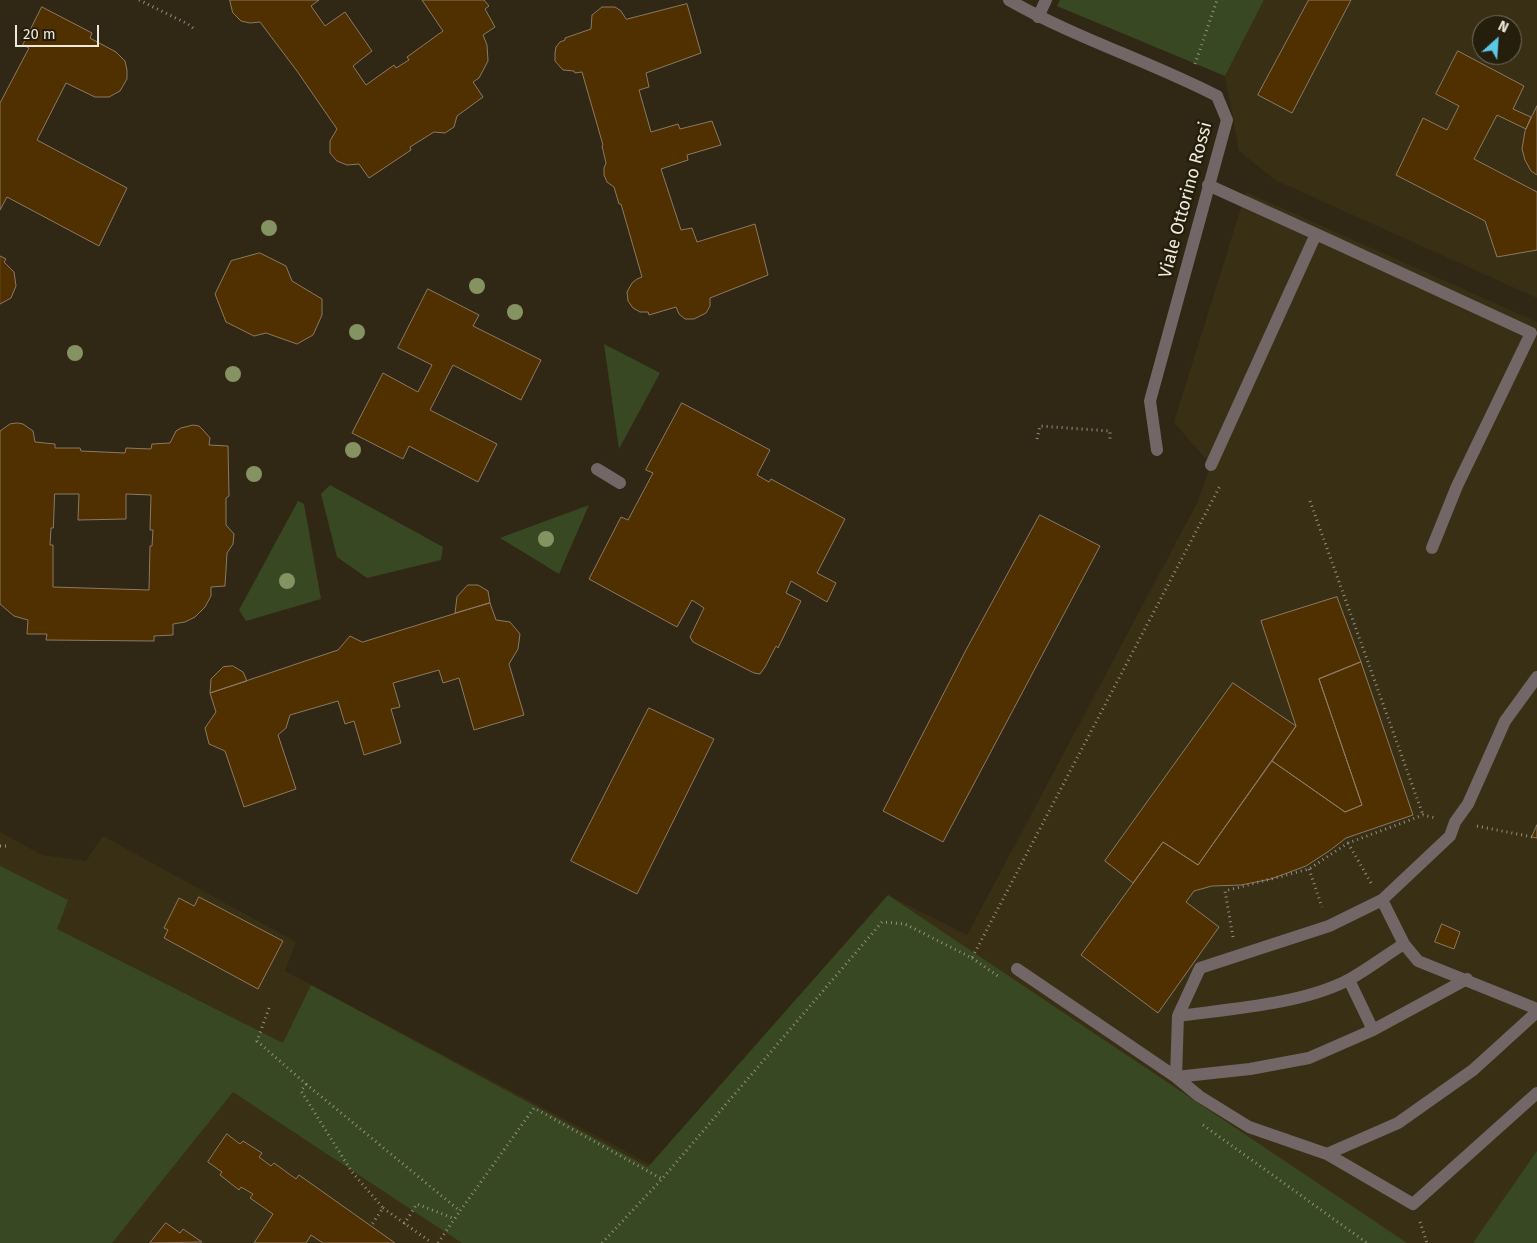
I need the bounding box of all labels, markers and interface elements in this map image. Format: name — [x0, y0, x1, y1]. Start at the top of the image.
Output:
scale bar — [18, 15, 101, 47]
north arrow — [1472, 15, 1522, 65]
text: N — [1495, 17, 1511, 37]
text: 20 m — [23, 25, 56, 43]
street label: Viale Ottorino Rossi — [1155, 120, 1217, 280]

